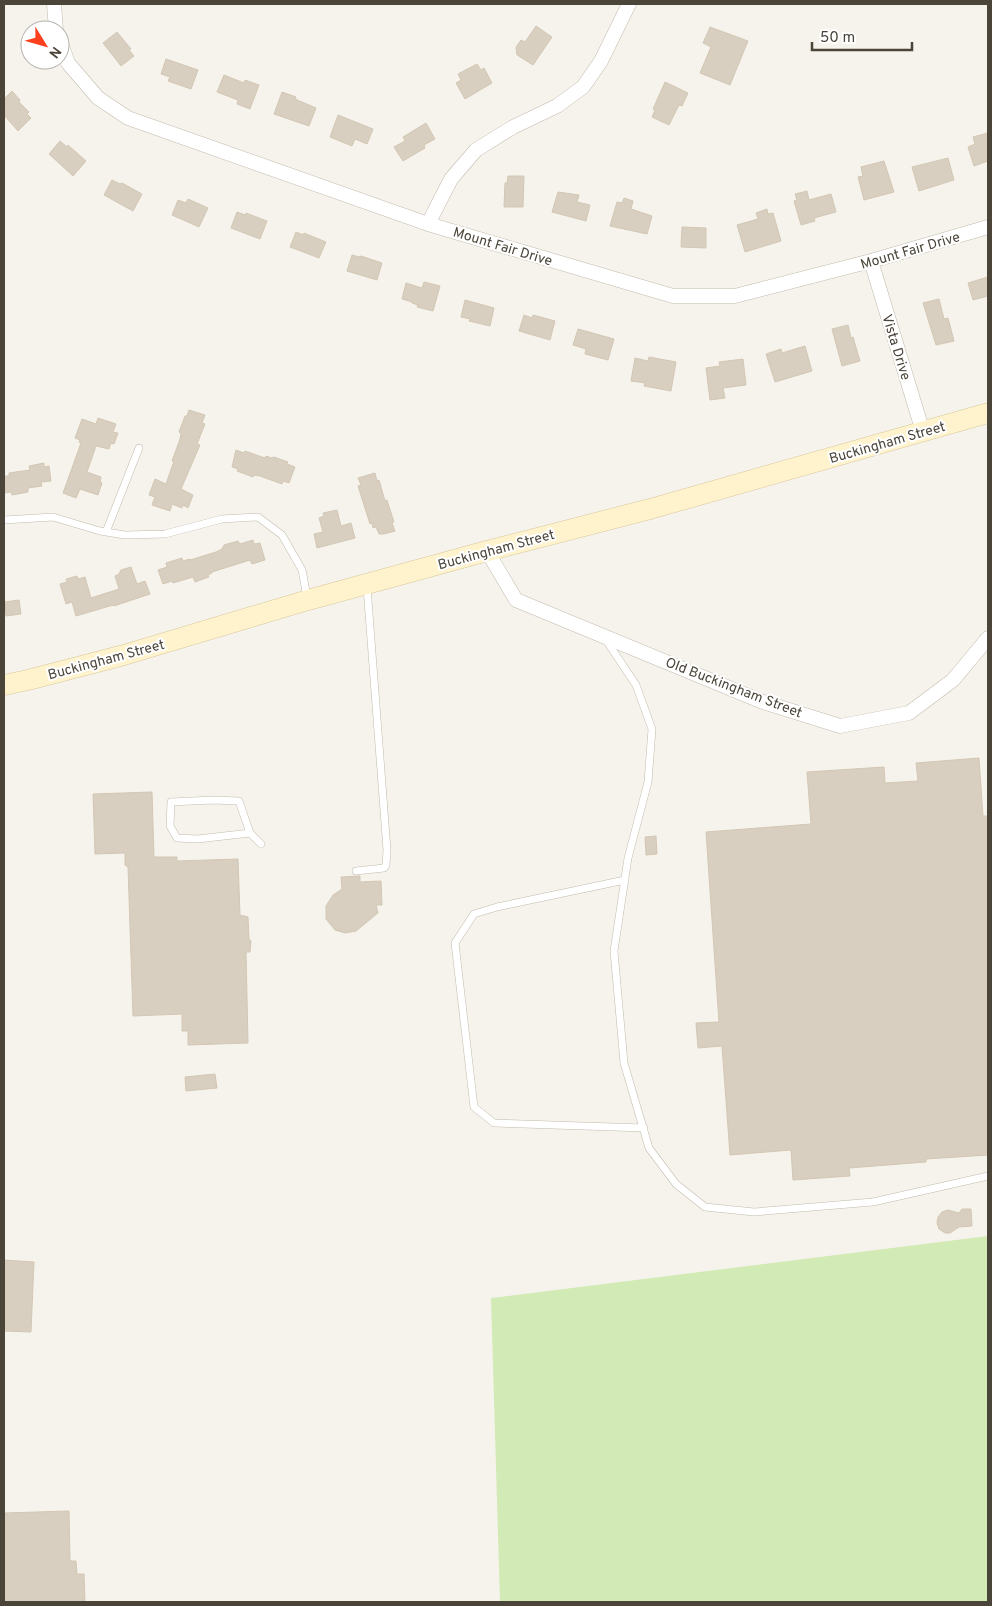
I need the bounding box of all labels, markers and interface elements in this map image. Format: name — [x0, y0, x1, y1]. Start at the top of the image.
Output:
north arrow — [20, 20, 70, 70]
scale bar — [812, 20, 912, 52]
text: 50 m — [820, 29, 855, 48]
text: N — [44, 43, 64, 61]
street label: Mount Fair Drive — [451, 224, 554, 271]
street label: Mount Fair Drive — [859, 229, 962, 274]
street label: Vista Drive — [877, 312, 914, 382]
street label: Buckingham Street — [827, 419, 948, 468]
street label: Buckingham Street — [436, 527, 557, 574]
street label: Buckingham Street — [46, 637, 167, 684]
street label: Old Buckingham Street — [663, 654, 804, 722]

